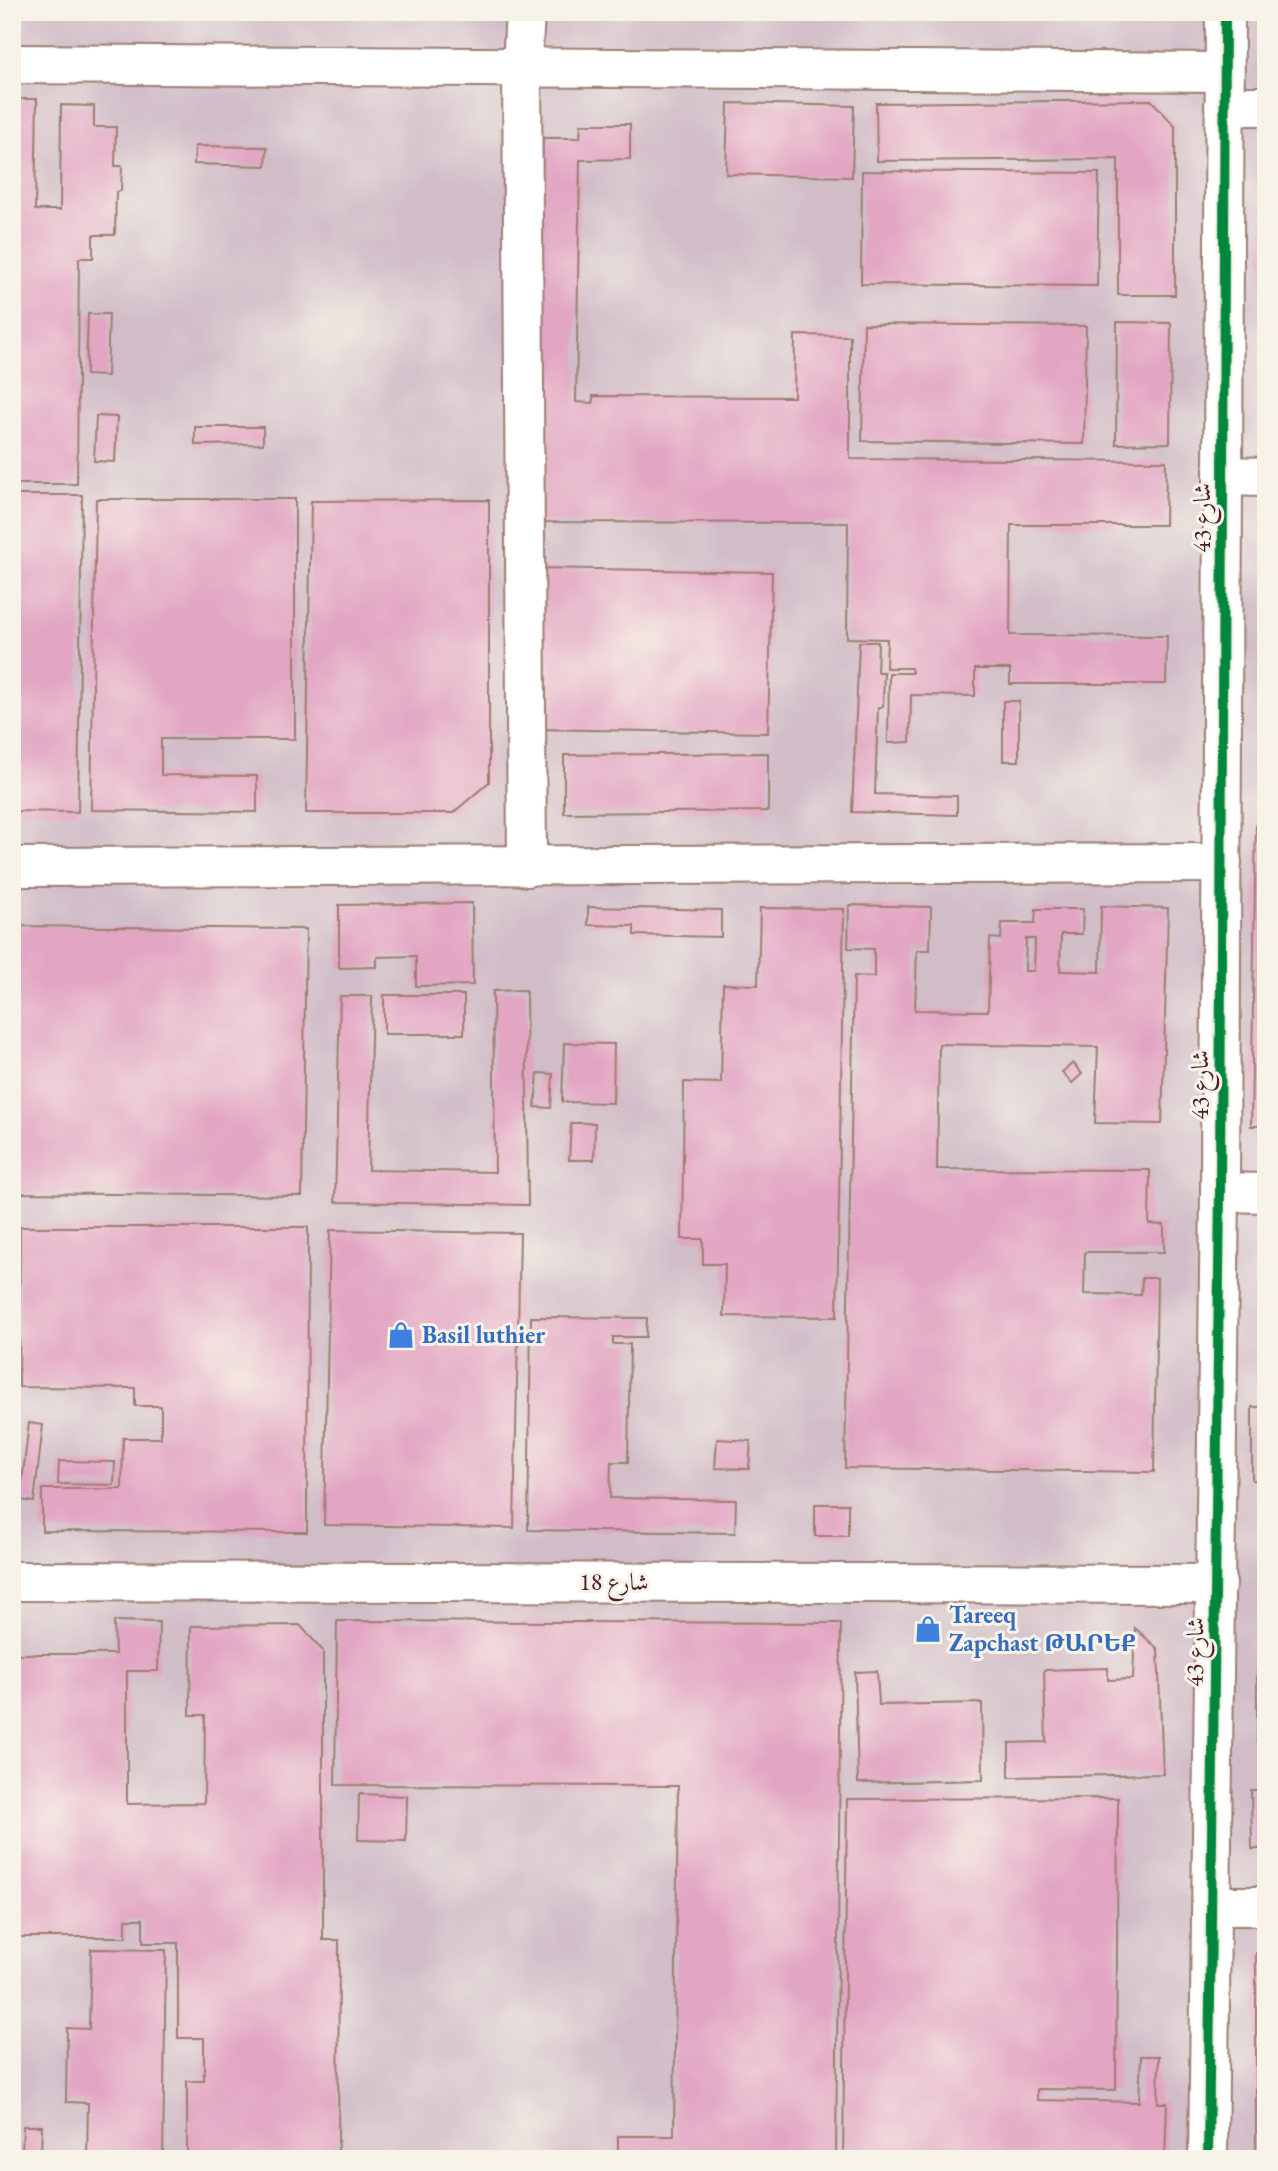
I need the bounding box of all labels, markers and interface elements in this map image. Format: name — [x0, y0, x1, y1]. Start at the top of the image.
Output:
street label: شارع 43 — [1186, 483, 1222, 553]
street label: شارع 43 — [1184, 1050, 1220, 1120]
place label: Basil luthier — [422, 1319, 545, 1350]
shop icon: Basil luthier — [386, 1320, 416, 1350]
street label: شارع 18 — [579, 1566, 649, 1602]
place label: Tareeq Zapchast ԹԱՐԵՔ — [949, 1599, 1136, 1658]
shop icon: Tareeq Zapchast ԹԱՐԵՔ — [913, 1614, 943, 1644]
street label: شارع 43 — [1178, 1617, 1216, 1687]

